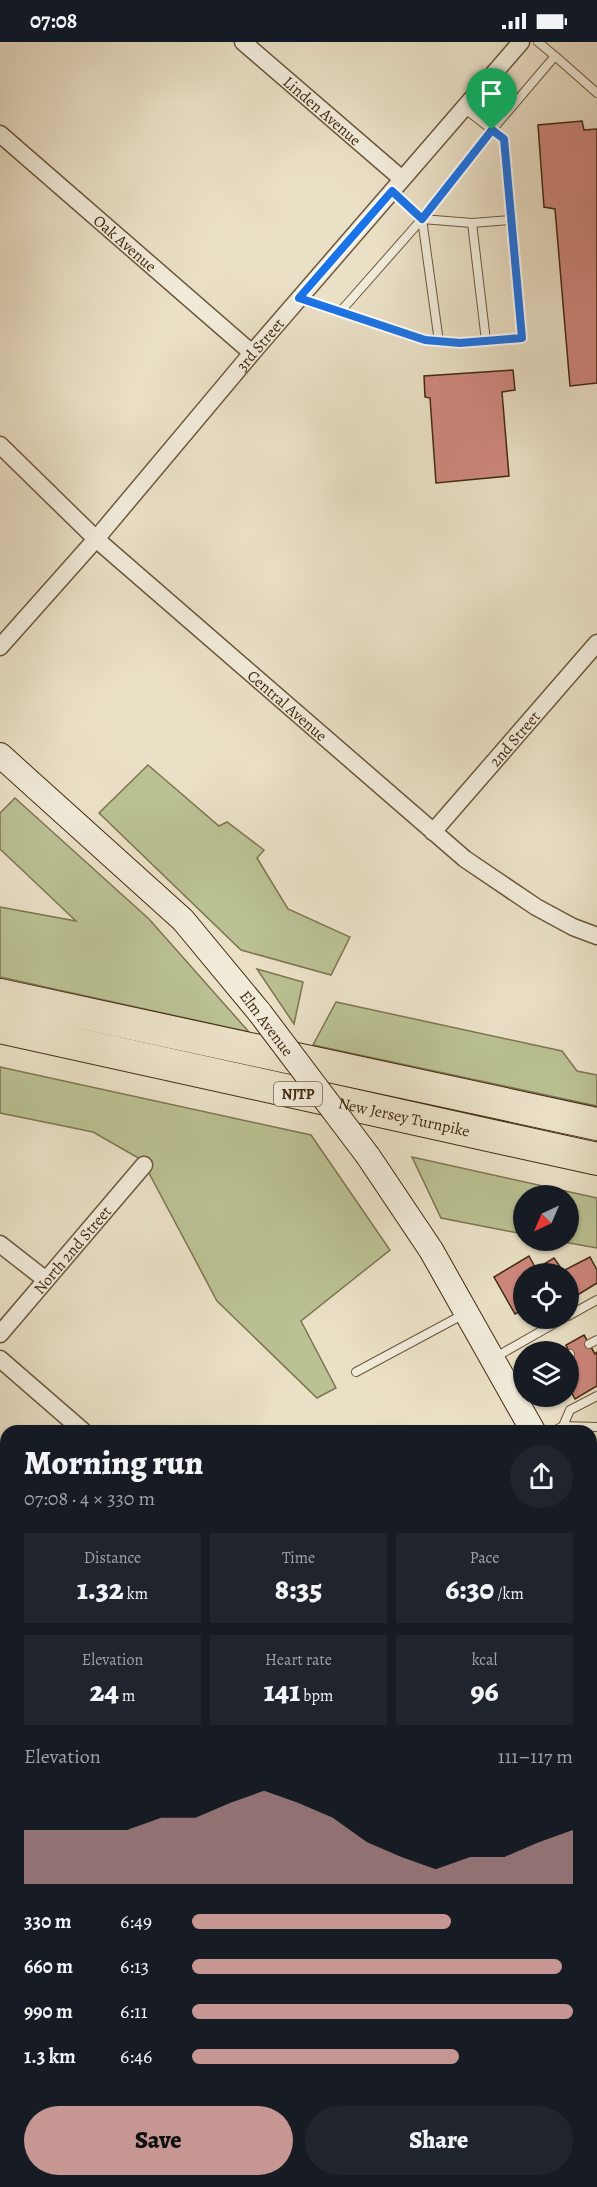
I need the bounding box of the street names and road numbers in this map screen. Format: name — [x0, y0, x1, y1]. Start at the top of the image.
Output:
street label: Linden Avenue — [278, 71, 366, 151]
street label: Oak Avenue — [88, 210, 161, 277]
street label: 3rd Street — [231, 313, 290, 376]
street label: Central Avenue — [242, 665, 332, 747]
street label: 2nd Street — [485, 706, 545, 772]
street label: Elm Avenue — [234, 986, 298, 1061]
road number: NJTP — [274, 1082, 322, 1106]
street label: New Jersey Turnpike — [336, 1092, 472, 1143]
street label: North 2nd Street — [29, 1201, 117, 1299]

